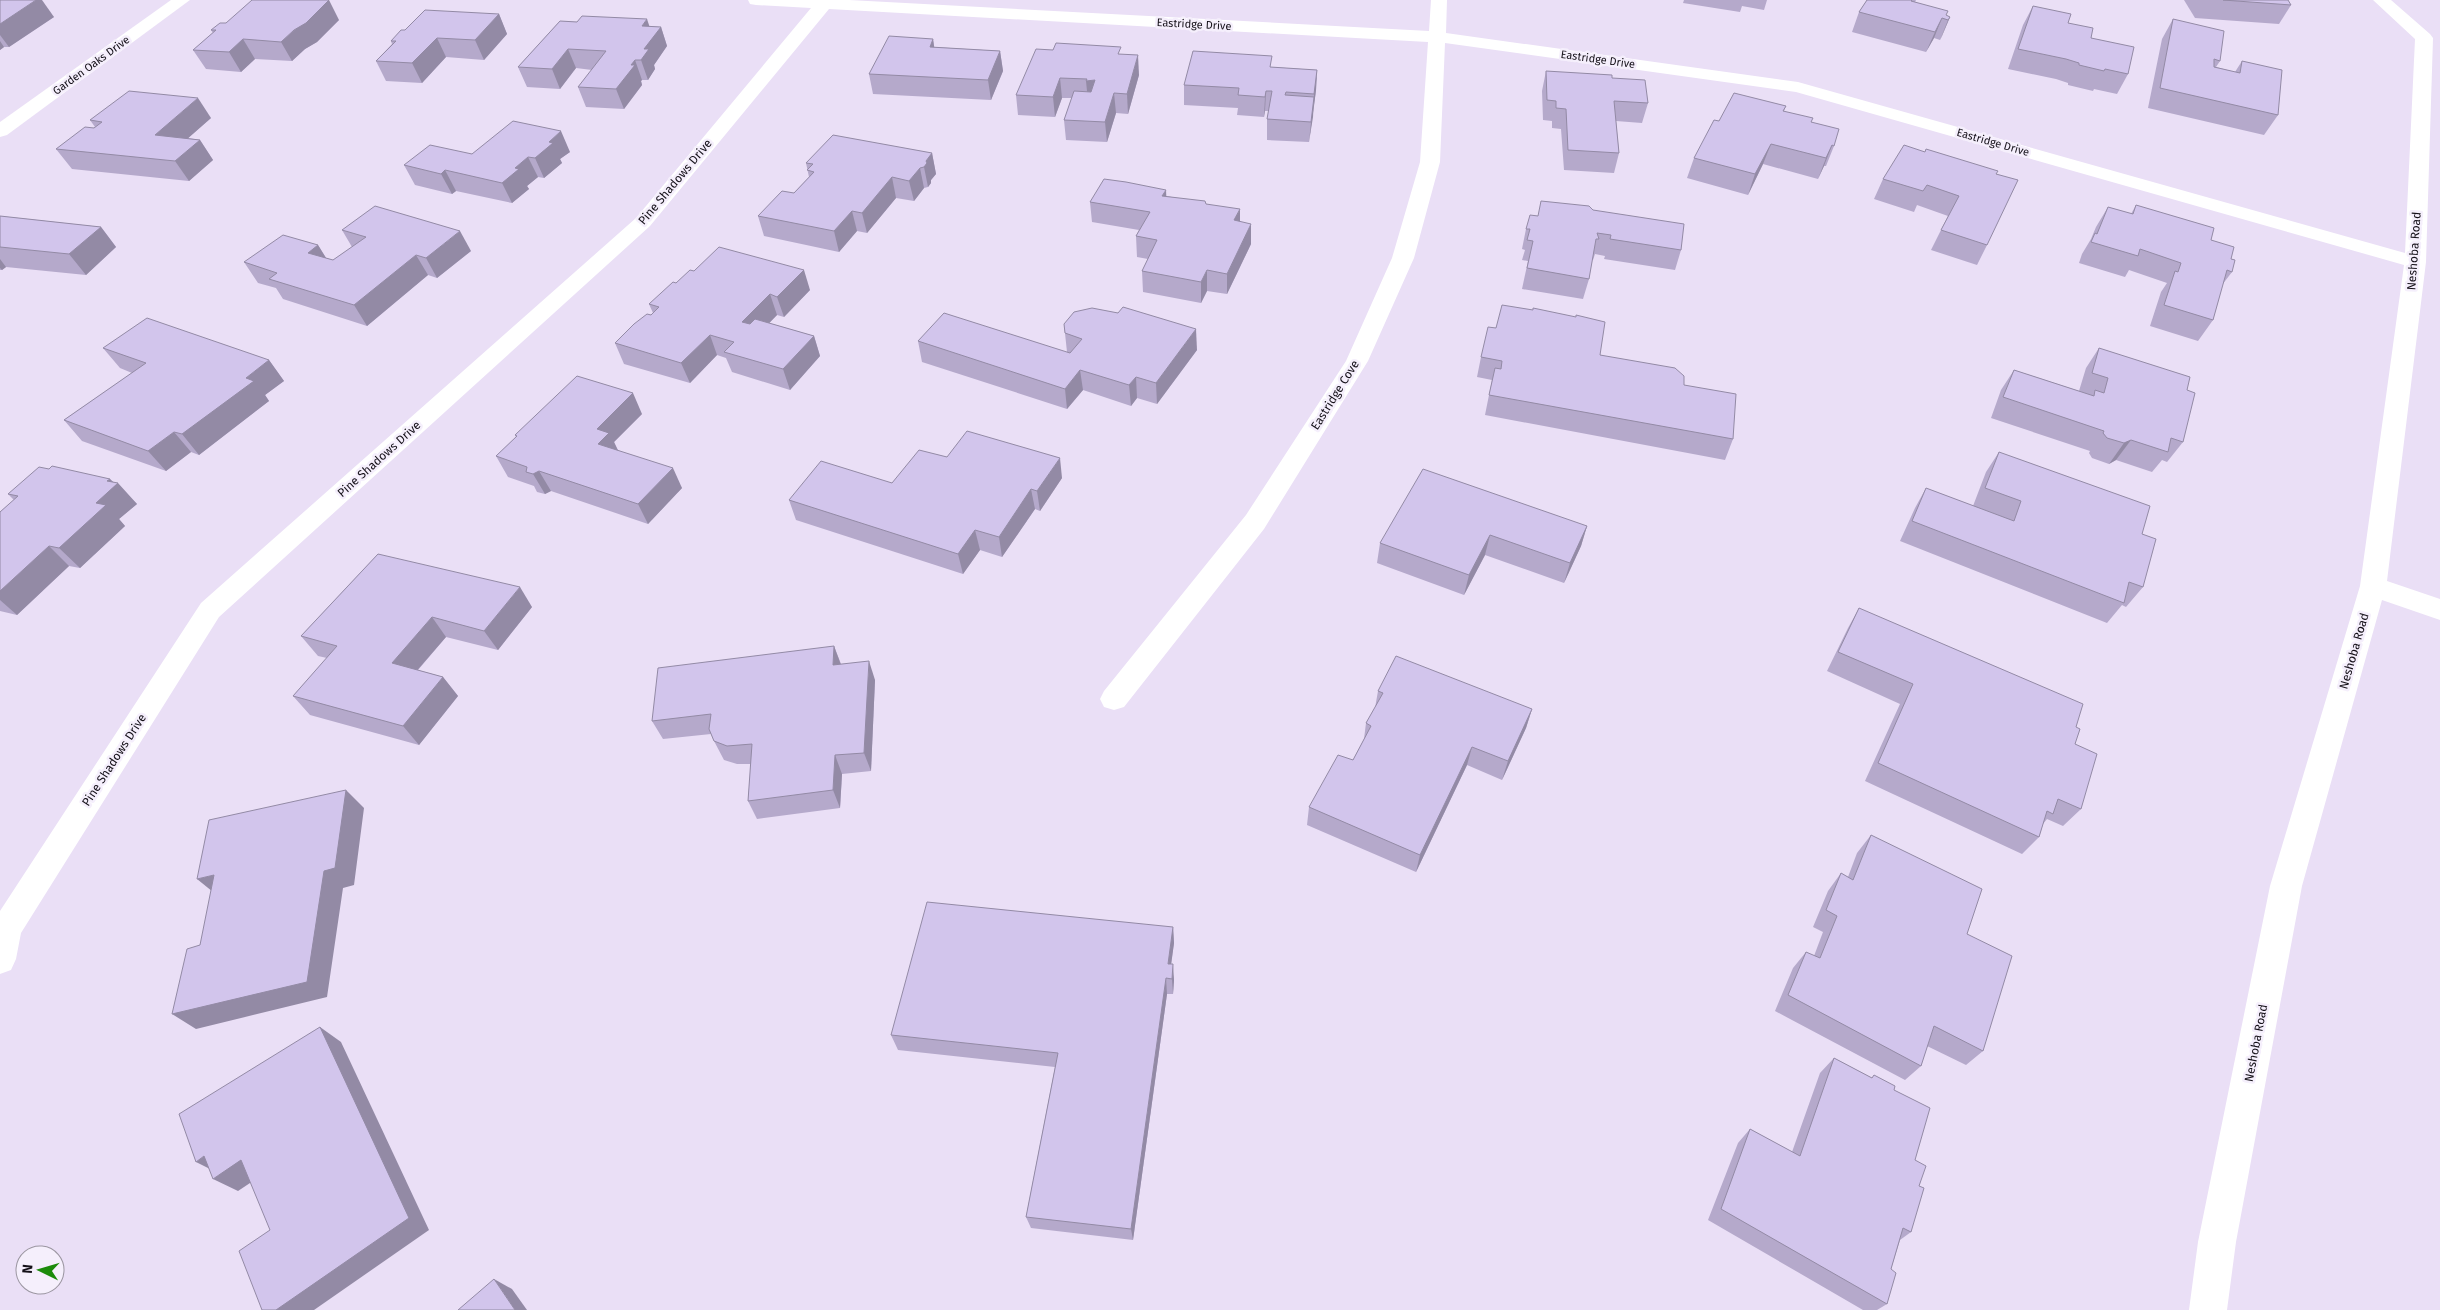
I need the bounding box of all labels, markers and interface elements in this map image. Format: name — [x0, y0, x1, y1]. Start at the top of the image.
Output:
street label: Eastridge Drive — [1156, 16, 1232, 33]
street label: Garden Oaks Drive — [50, 33, 132, 98]
street label: Eastridge Drive — [1560, 48, 1636, 71]
street label: Eastridge Drive — [1955, 126, 2031, 159]
street label: Pine Shadows Drive — [635, 137, 715, 227]
street label: Neshoba Road — [2404, 211, 2424, 291]
street label: Eastridge Cove — [1308, 358, 1362, 432]
street label: Pine Shadows Drive — [335, 418, 423, 500]
street label: Neshoba Road — [2336, 611, 2372, 691]
street label: Pine Shadows Drive — [79, 711, 149, 809]
street label: Neshoba Road — [2242, 1003, 2270, 1083]
north arrow — [15, 1245, 65, 1295]
text: N — [19, 1264, 36, 1274]

